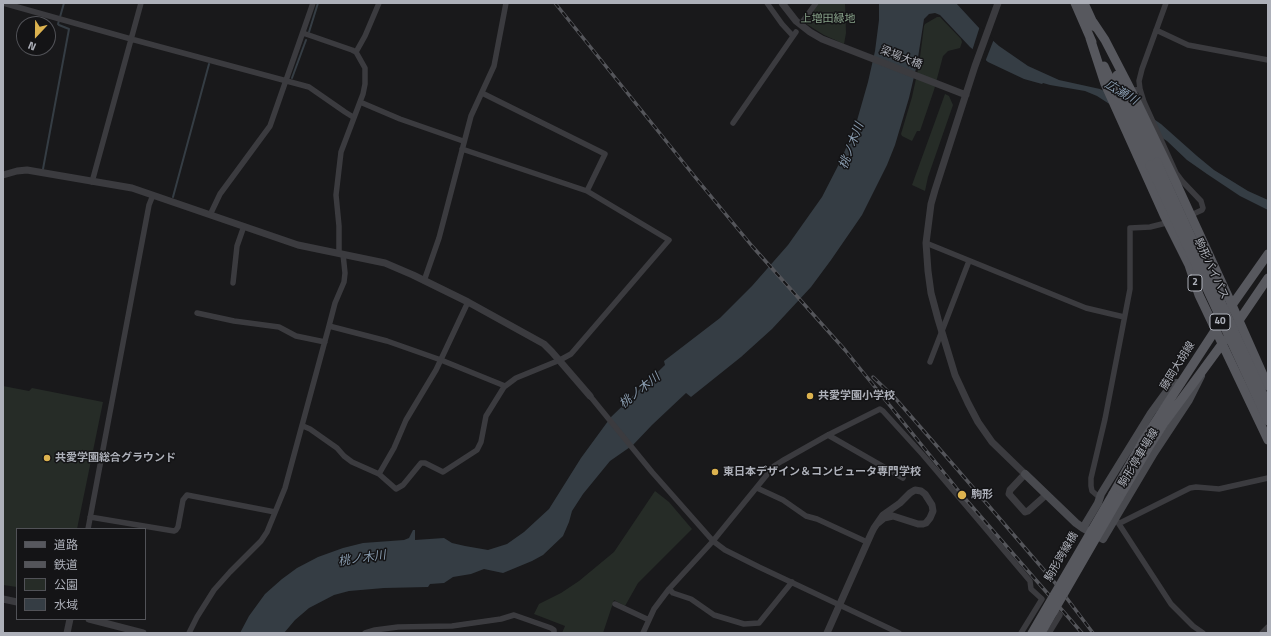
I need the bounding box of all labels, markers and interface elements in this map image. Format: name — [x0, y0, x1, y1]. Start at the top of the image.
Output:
park label: 上増田緑地 — [801, 12, 855, 26]
north arrow — [16, 16, 56, 56]
text: N — [25, 37, 38, 55]
street label: 梁場大橋 — [878, 44, 924, 72]
water label: 広瀬川 — [1102, 78, 1140, 108]
water label: 桃ノ木川 — [837, 121, 867, 171]
street label: 駒形バイパス — [1191, 236, 1231, 302]
road number: 2 — [1188, 275, 1202, 291]
road number: 40 — [1210, 314, 1230, 330]
street label: 藤岡大胡線 — [1158, 339, 1198, 393]
water label: 桃ノ木川 — [617, 370, 663, 412]
place label: 共愛学園小学校 — [818, 389, 895, 403]
marker: 共愛学園小学校 — [805, 391, 815, 401]
street label: 駒形停車場線 — [1116, 426, 1162, 490]
place label: 共愛学園総合グラウンド — [55, 451, 176, 465]
marker: 共愛学園総合グラウンド — [42, 453, 52, 463]
place label: 東日本デザイン＆コンピュータ専門学校 — [723, 465, 921, 479]
marker: 東日本デザイン＆コンピュータ専門学校 — [710, 467, 720, 477]
place label: 駒形 — [971, 488, 993, 502]
marker: 駒形 — [956, 489, 968, 501]
legend — [16, 528, 146, 620]
street label: 駒形跨線橋 — [1043, 530, 1081, 584]
text: 道路 — [54, 535, 78, 554]
water label: 桃ノ木川 — [337, 549, 387, 569]
text: 鉄道 — [54, 555, 78, 574]
text: 公園 — [54, 575, 78, 594]
text: 水域 — [54, 595, 78, 614]

